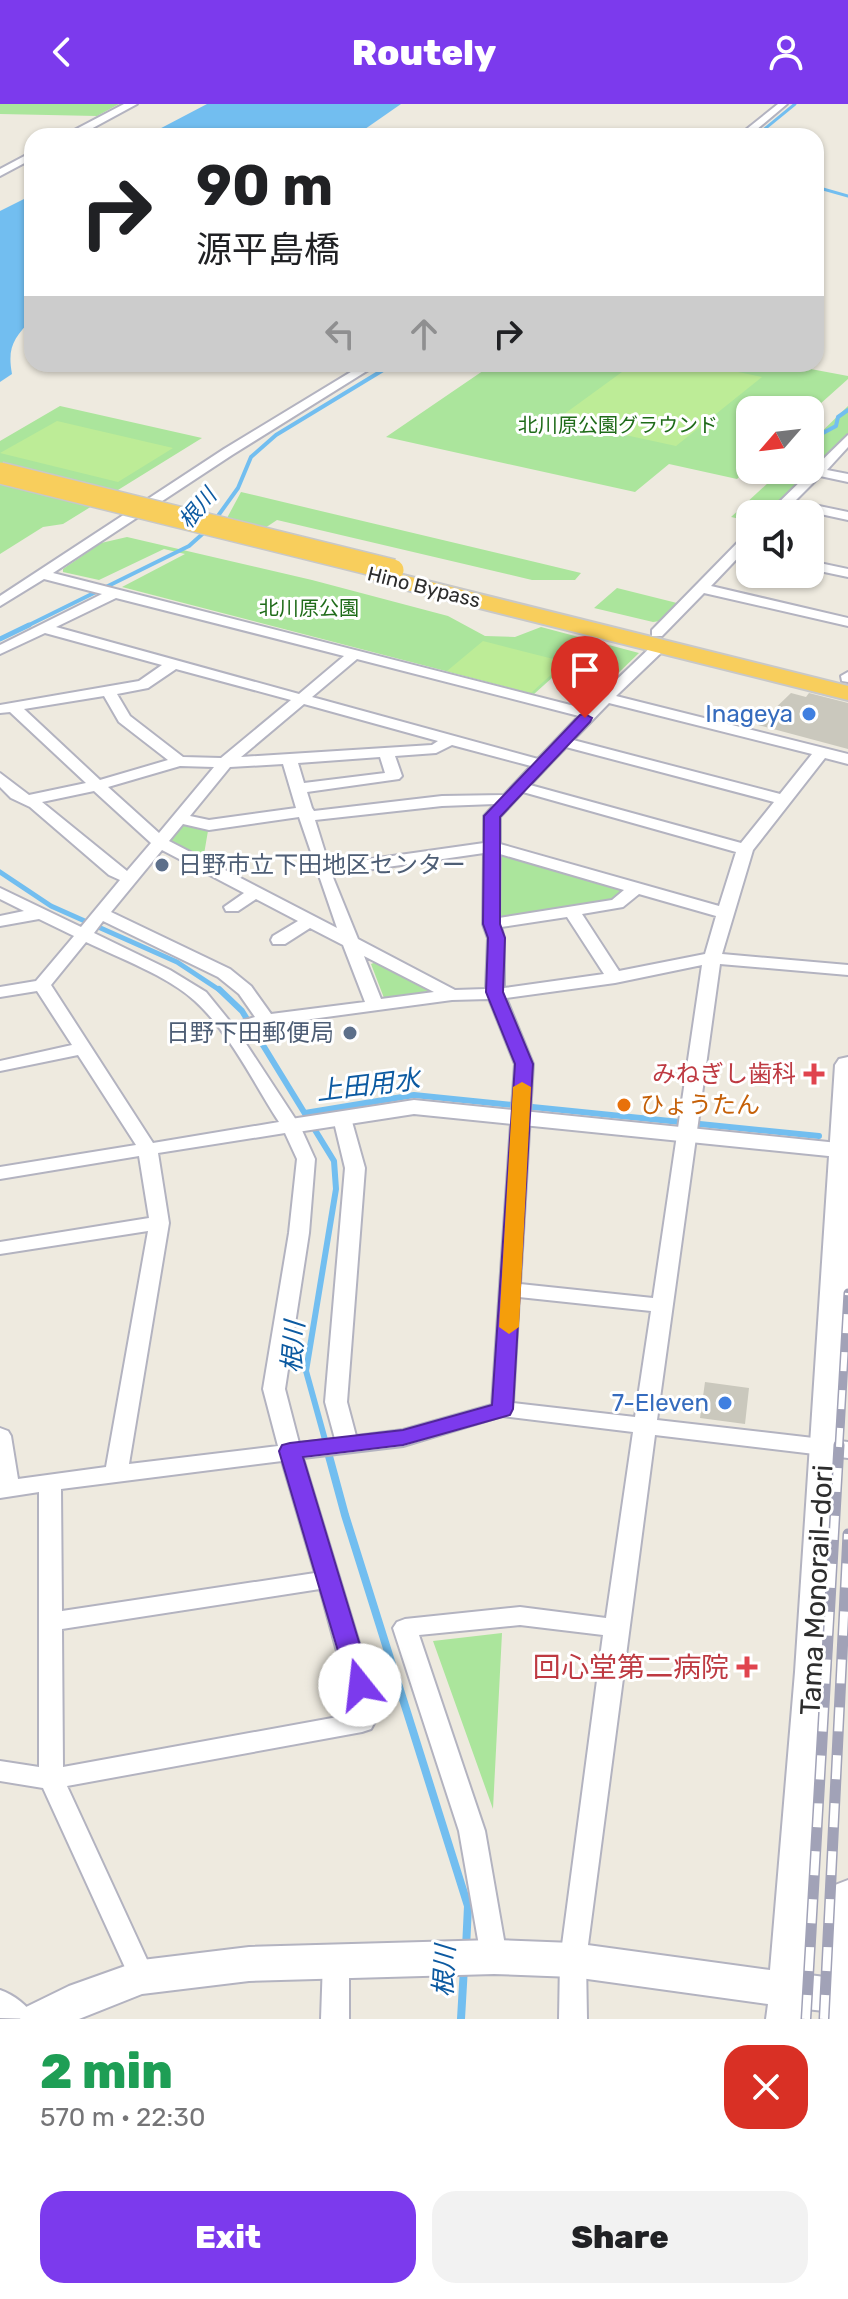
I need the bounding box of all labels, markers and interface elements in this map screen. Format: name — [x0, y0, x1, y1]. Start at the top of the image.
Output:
icon: back — [40, 30, 84, 74]
icon: person — [764, 30, 808, 74]
text: Routely — [352, 31, 496, 74]
text: 90 m — [196, 153, 333, 219]
icon: right — [64, 160, 168, 264]
text: 源平島橋 — [196, 228, 340, 271]
icon: left — [318, 312, 362, 356]
icon: ahead — [402, 312, 446, 356]
icon: right — [486, 312, 530, 356]
north arrow — [736, 396, 824, 484]
map controls — [736, 396, 824, 588]
park label: 北川原公園グラウンド — [518, 413, 718, 437]
water label: 根川 — [173, 481, 223, 534]
button: sound — [736, 500, 824, 588]
street label: Hino Bypass — [365, 561, 483, 613]
park label: 北川原公園 — [259, 596, 359, 620]
pin — [551, 636, 619, 718]
icon: arrive — [563, 648, 607, 692]
place label: Inageya — [705, 700, 793, 728]
marker: Inageya — [800, 705, 818, 723]
place label: 日野市立下田地区センター — [178, 851, 466, 879]
marker: 日野市立下田地区センター — [153, 856, 171, 874]
place label: 日野下田郵便局 — [166, 1019, 334, 1047]
marker: 日野下田郵便局 — [341, 1024, 359, 1042]
place label: みねぎし歯科 — [652, 1060, 796, 1088]
water label: 上田用水 — [315, 1063, 425, 1107]
marker: みねぎし歯科 — [803, 1063, 825, 1085]
place label: ひょうたん — [640, 1091, 760, 1119]
marker: ひょうたん — [615, 1096, 633, 1114]
water label: 根川 — [276, 1317, 311, 1374]
place label: 7-Eleven — [612, 1389, 709, 1417]
marker: 7-Eleven — [716, 1394, 734, 1412]
street label: Tama Monorail-dori — [793, 1464, 840, 1716]
position arrow — [318, 1643, 402, 1727]
place label: 回心堂第二病院 — [533, 1651, 729, 1684]
marker: 回心堂第二病院 — [736, 1656, 758, 1678]
water label: 根川 — [428, 1941, 461, 1998]
text: 2 min — [40, 2043, 173, 2100]
button: close — [724, 2045, 808, 2129]
text: 570 m · 22:30 — [40, 2102, 205, 2133]
button: Exit — [40, 2191, 416, 2283]
button: Share — [432, 2191, 808, 2283]

